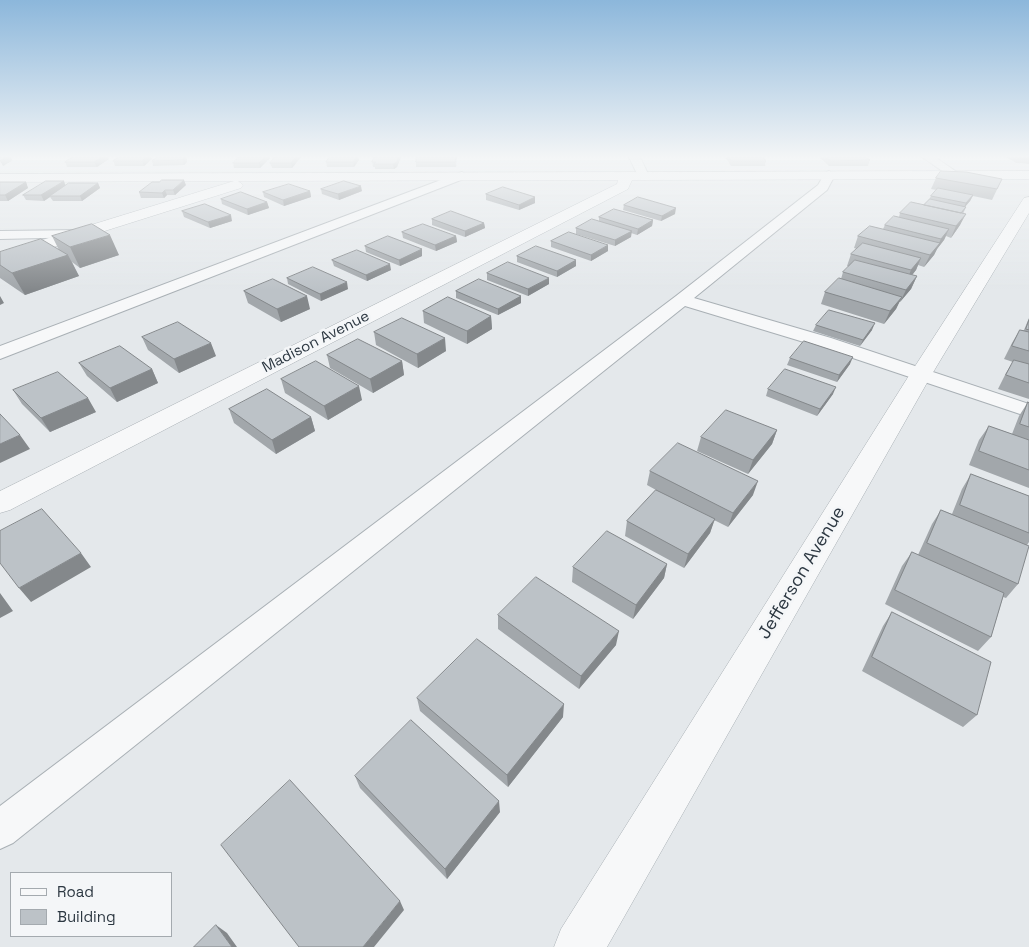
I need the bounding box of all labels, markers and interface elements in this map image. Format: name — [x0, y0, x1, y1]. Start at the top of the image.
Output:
street label: Madison Avenue — [259, 307, 373, 377]
street label: Jefferson Avenue — [754, 503, 850, 643]
legend — [10, 872, 172, 937]
text: Road — [57, 882, 94, 901]
text: Building — [57, 907, 116, 926]

